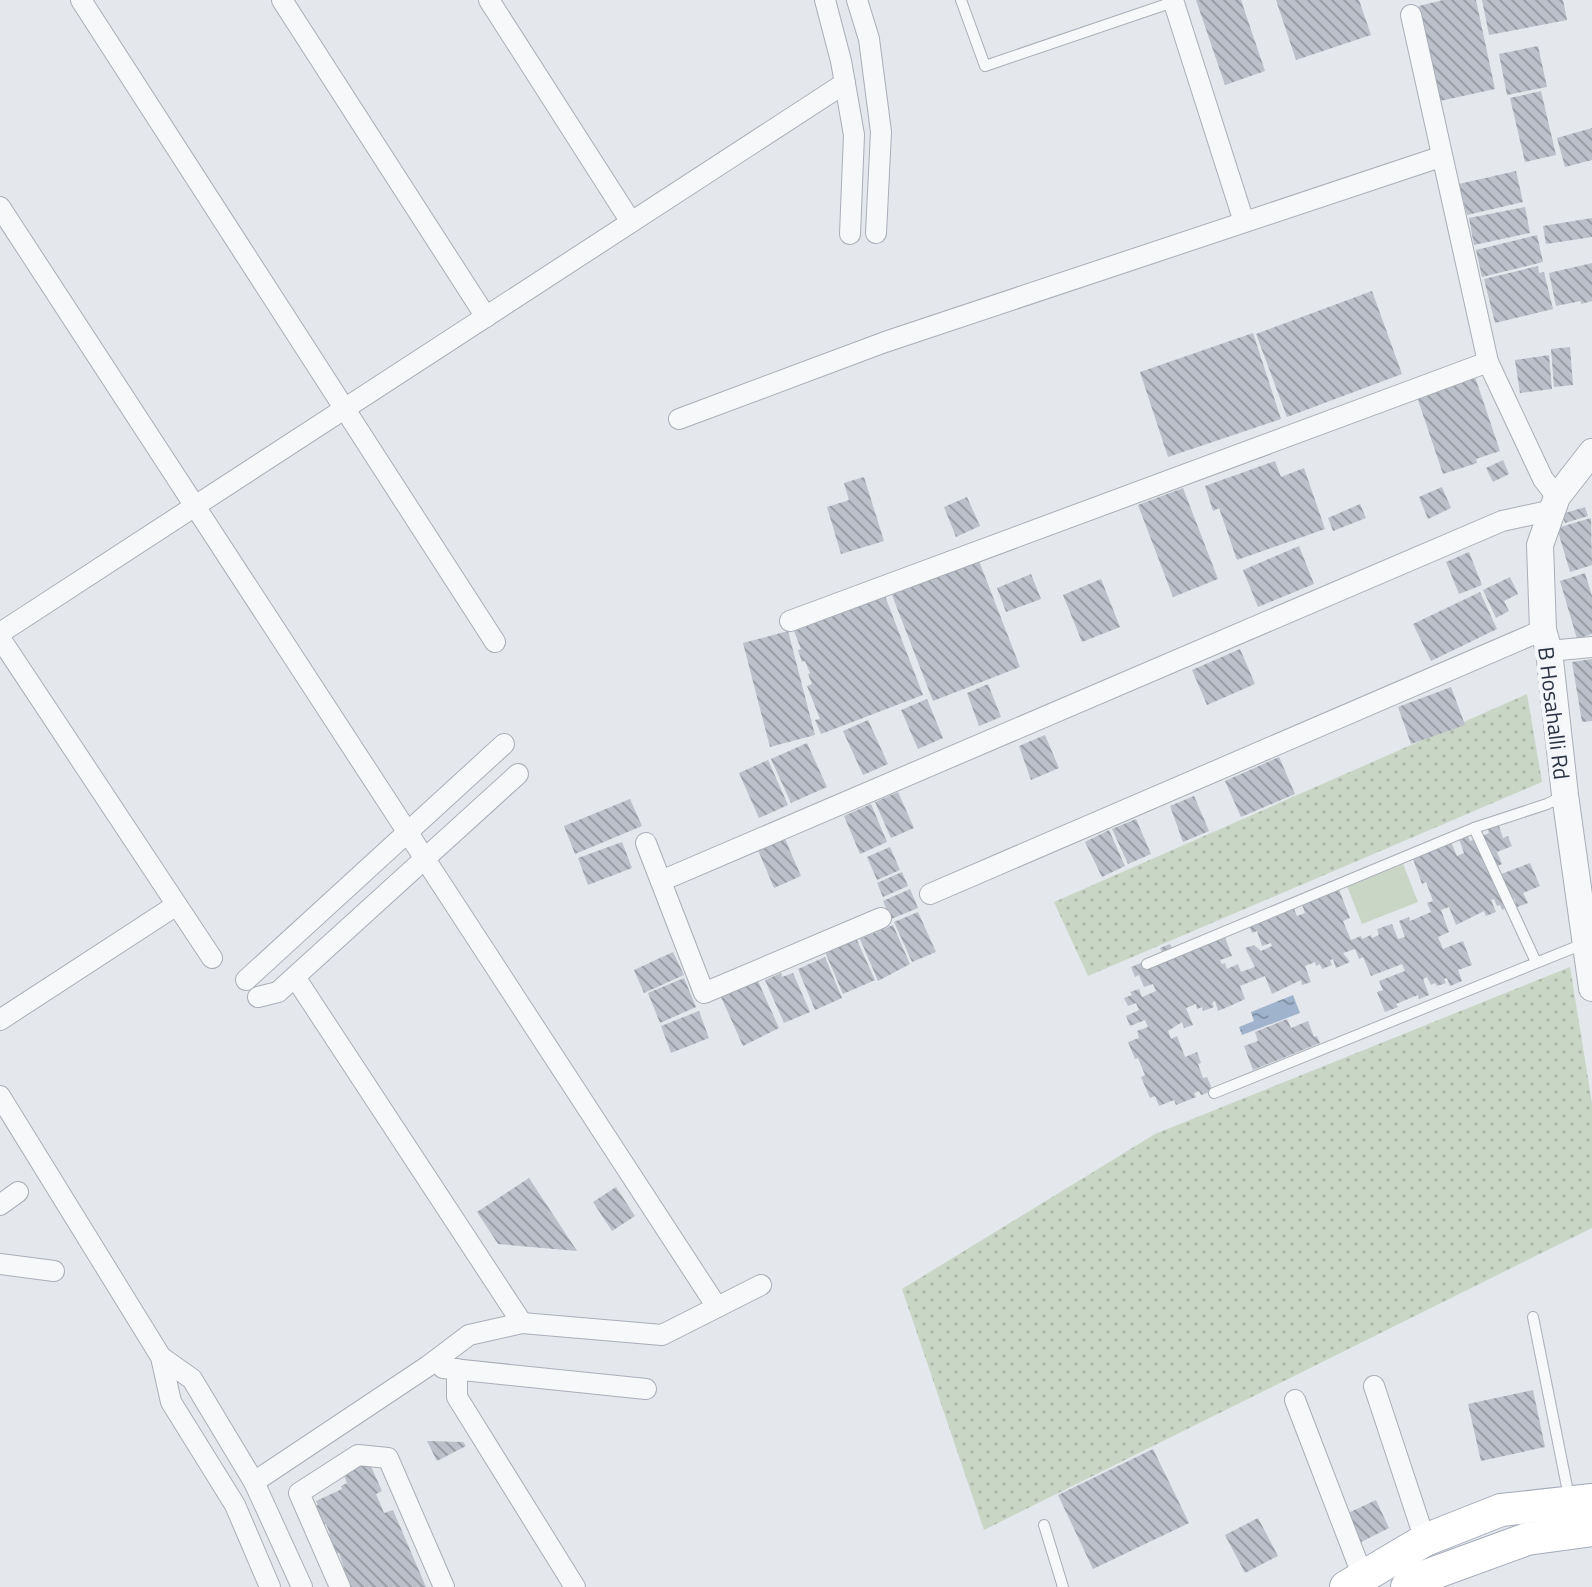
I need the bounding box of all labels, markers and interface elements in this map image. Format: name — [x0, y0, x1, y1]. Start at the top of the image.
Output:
street label: B Hosahalli Rd — [1529, 645, 1579, 781]

